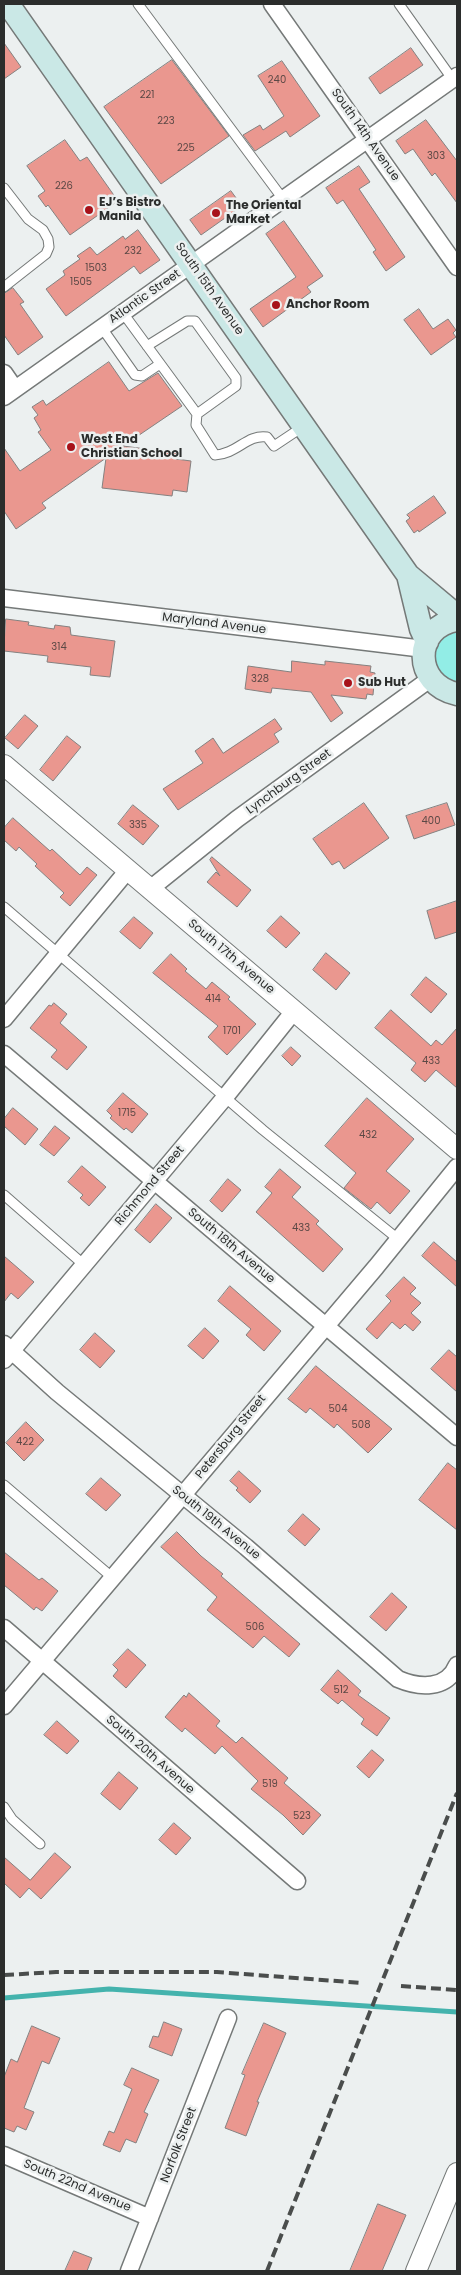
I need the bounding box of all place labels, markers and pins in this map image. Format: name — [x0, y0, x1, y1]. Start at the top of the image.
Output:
place label: EJ’s Bistro Manila — [99, 196, 161, 224]
place label: The Oriental Market — [226, 199, 301, 227]
marker: EJ’s Bistro Manila — [83, 204, 95, 216]
marker: The Oriental Market — [210, 207, 222, 219]
place label: Anchor Room — [286, 298, 369, 312]
marker: Anchor Room — [270, 299, 282, 311]
place label: West End Christian School — [81, 433, 182, 461]
marker: West End Christian School — [65, 441, 77, 453]
place label: Sub Hut — [358, 676, 406, 690]
marker: Sub Hut — [342, 677, 354, 689]

